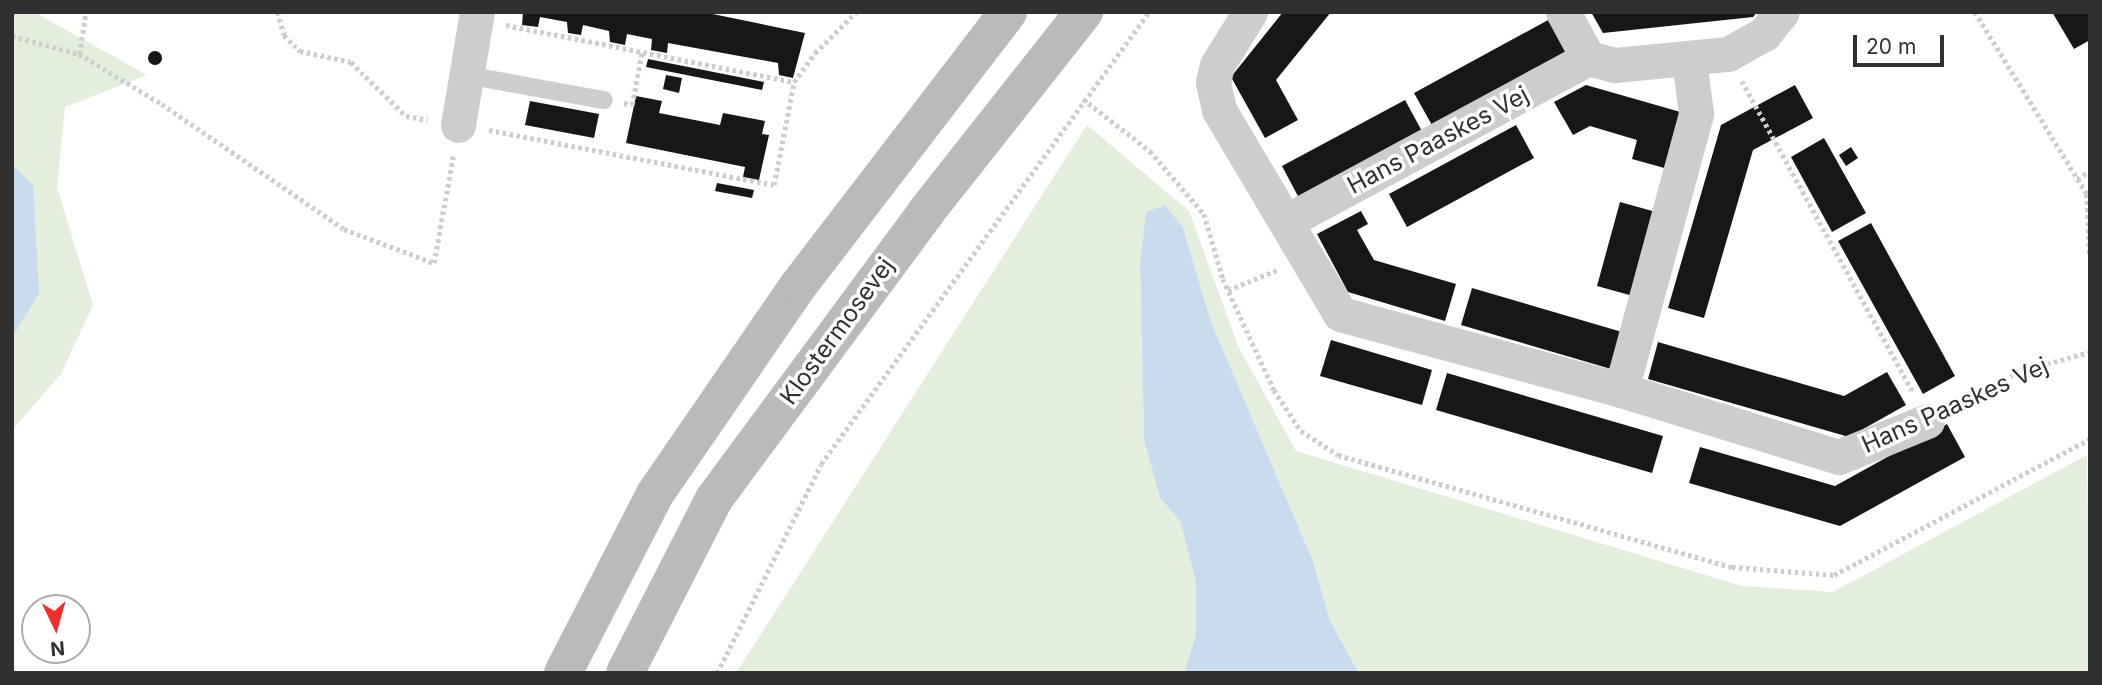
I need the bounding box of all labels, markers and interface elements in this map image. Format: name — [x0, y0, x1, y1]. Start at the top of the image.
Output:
scale bar — [1857, 21, 1948, 65]
text: 20 m — [1866, 34, 1916, 59]
street label: Hans Paaskes Vej — [1342, 80, 1534, 200]
street label: Klostermosevej — [774, 252, 900, 410]
street label: Hans Paaskes Vej — [1857, 351, 2053, 459]
north arrow — [21, 594, 91, 664]
text: N — [49, 636, 66, 661]

